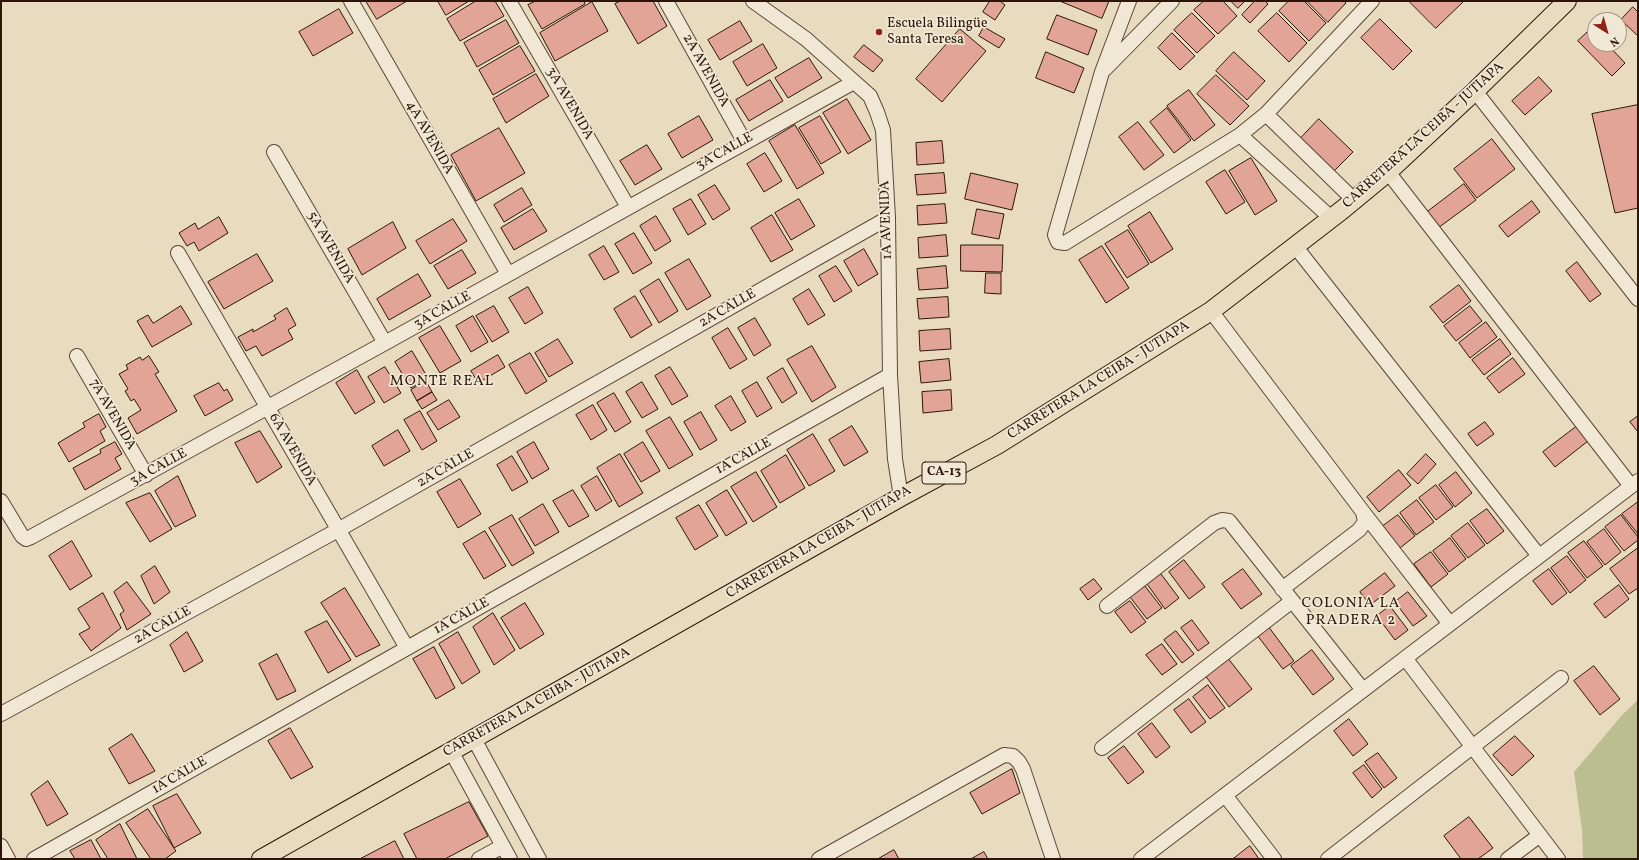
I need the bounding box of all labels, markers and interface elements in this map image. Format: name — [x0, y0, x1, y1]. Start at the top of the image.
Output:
north arrow — [1587, 12, 1627, 52]
place label: Escuela Bilingüe Santa Teresa — [887, 16, 988, 48]
marker: Escuela Bilingüe Santa Teresa — [874, 27, 884, 37]
street label: 2A AVENIDA — [678, 31, 732, 111]
text: N — [1606, 33, 1622, 50]
street label: CARRETERA LA CEIBA - JUTIAPA — [1340, 59, 1508, 213]
street label: 3A AVENIDA — [542, 65, 596, 143]
street label: 4A AVENIDA — [401, 98, 457, 178]
street label: 3A CALLE — [694, 129, 756, 175]
street label: 1A AVENIDA — [877, 180, 897, 260]
street label: 5A AVENIDA — [303, 209, 357, 287]
street label: 2A CALLE — [697, 286, 759, 332]
street label: 3A CALLE — [412, 288, 474, 334]
street label: CARRETERA LA CEIBA - JUTIAPA — [1005, 318, 1193, 444]
district label: MONTE REAL — [390, 373, 494, 391]
street label: 7A AVENIDA — [85, 377, 139, 453]
street label: 6A AVENIDA — [265, 411, 319, 489]
street label: 1A CALLE — [713, 435, 775, 479]
street label: 3A CALLE — [128, 445, 190, 491]
street label: 2A CALLE — [415, 446, 477, 492]
road number: CA-13 — [922, 462, 966, 484]
street label: CARRETERA LA CEIBA - JUTIAPA — [723, 483, 915, 603]
street label: 1A CALLE — [431, 595, 493, 639]
district label: COLONIA LA PRADERA 2 — [1302, 595, 1400, 630]
street label: 2A CALLE — [131, 603, 195, 649]
street label: CARRETERA LA CEIBA - JUTIAPA — [441, 644, 633, 762]
street label: 1A CALLE — [149, 754, 211, 798]

